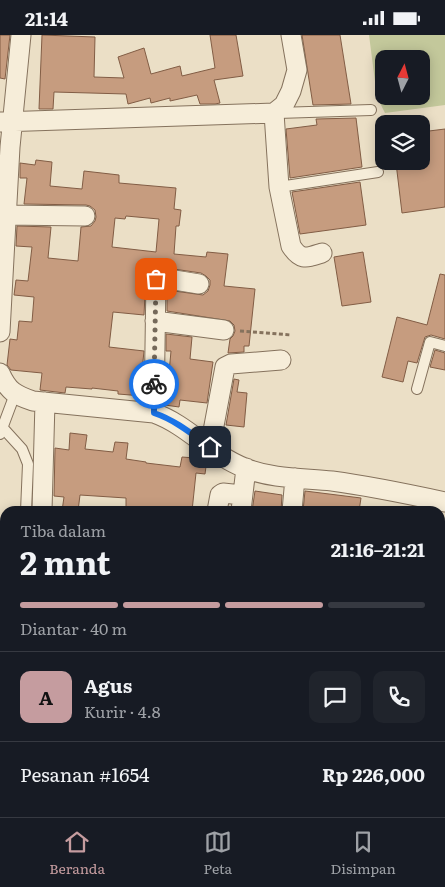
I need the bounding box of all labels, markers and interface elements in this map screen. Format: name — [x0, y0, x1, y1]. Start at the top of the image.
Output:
text: 21:14 — [25, 4, 68, 32]
north arrow — [375, 50, 430, 105]
map controls — [375, 50, 430, 170]
button: layers — [375, 115, 430, 170]
pin — [135, 258, 177, 300]
icon: bag — [142, 265, 170, 293]
courier — [129, 359, 179, 409]
icon: bike — [140, 370, 168, 398]
pin — [189, 426, 231, 468]
icon: home — [196, 433, 224, 461]
text: Tiba dalam — [20, 518, 106, 542]
text: 21:16–21:21 — [331, 535, 425, 563]
text: 2 mnt — [20, 537, 111, 585]
text: Diantar · 40 m — [20, 616, 127, 640]
text: Agus — [84, 671, 132, 699]
button: chat — [309, 671, 361, 723]
button: phone — [373, 671, 425, 723]
text: A — [39, 683, 53, 711]
text: Kurir · 4.8 — [84, 699, 161, 723]
text: Pesanan #1654 — [20, 760, 150, 788]
text: Rp 226,000 — [322, 760, 425, 788]
tab: Beranda — [49, 828, 105, 878]
tab: Peta — [204, 828, 232, 878]
tab: Disimpan — [331, 828, 396, 878]

